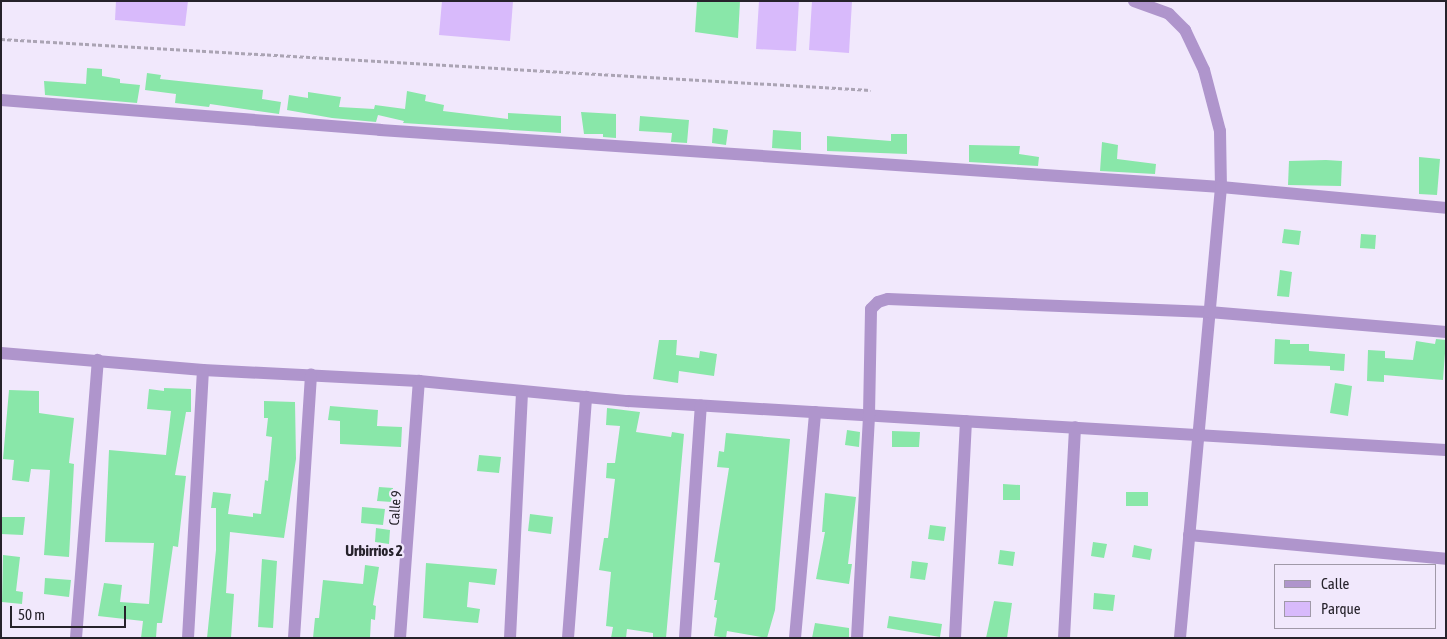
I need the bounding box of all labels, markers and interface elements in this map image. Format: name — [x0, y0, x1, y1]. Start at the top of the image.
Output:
street label: Calle 9 — [385, 490, 405, 526]
district label: Urbirrios 2 — [345, 542, 403, 560]
legend — [1274, 564, 1437, 629]
text: Calle — [1321, 575, 1349, 592]
scale bar — [12, 596, 129, 628]
text: Parque — [1321, 600, 1361, 617]
text: 50 m — [18, 606, 45, 623]

